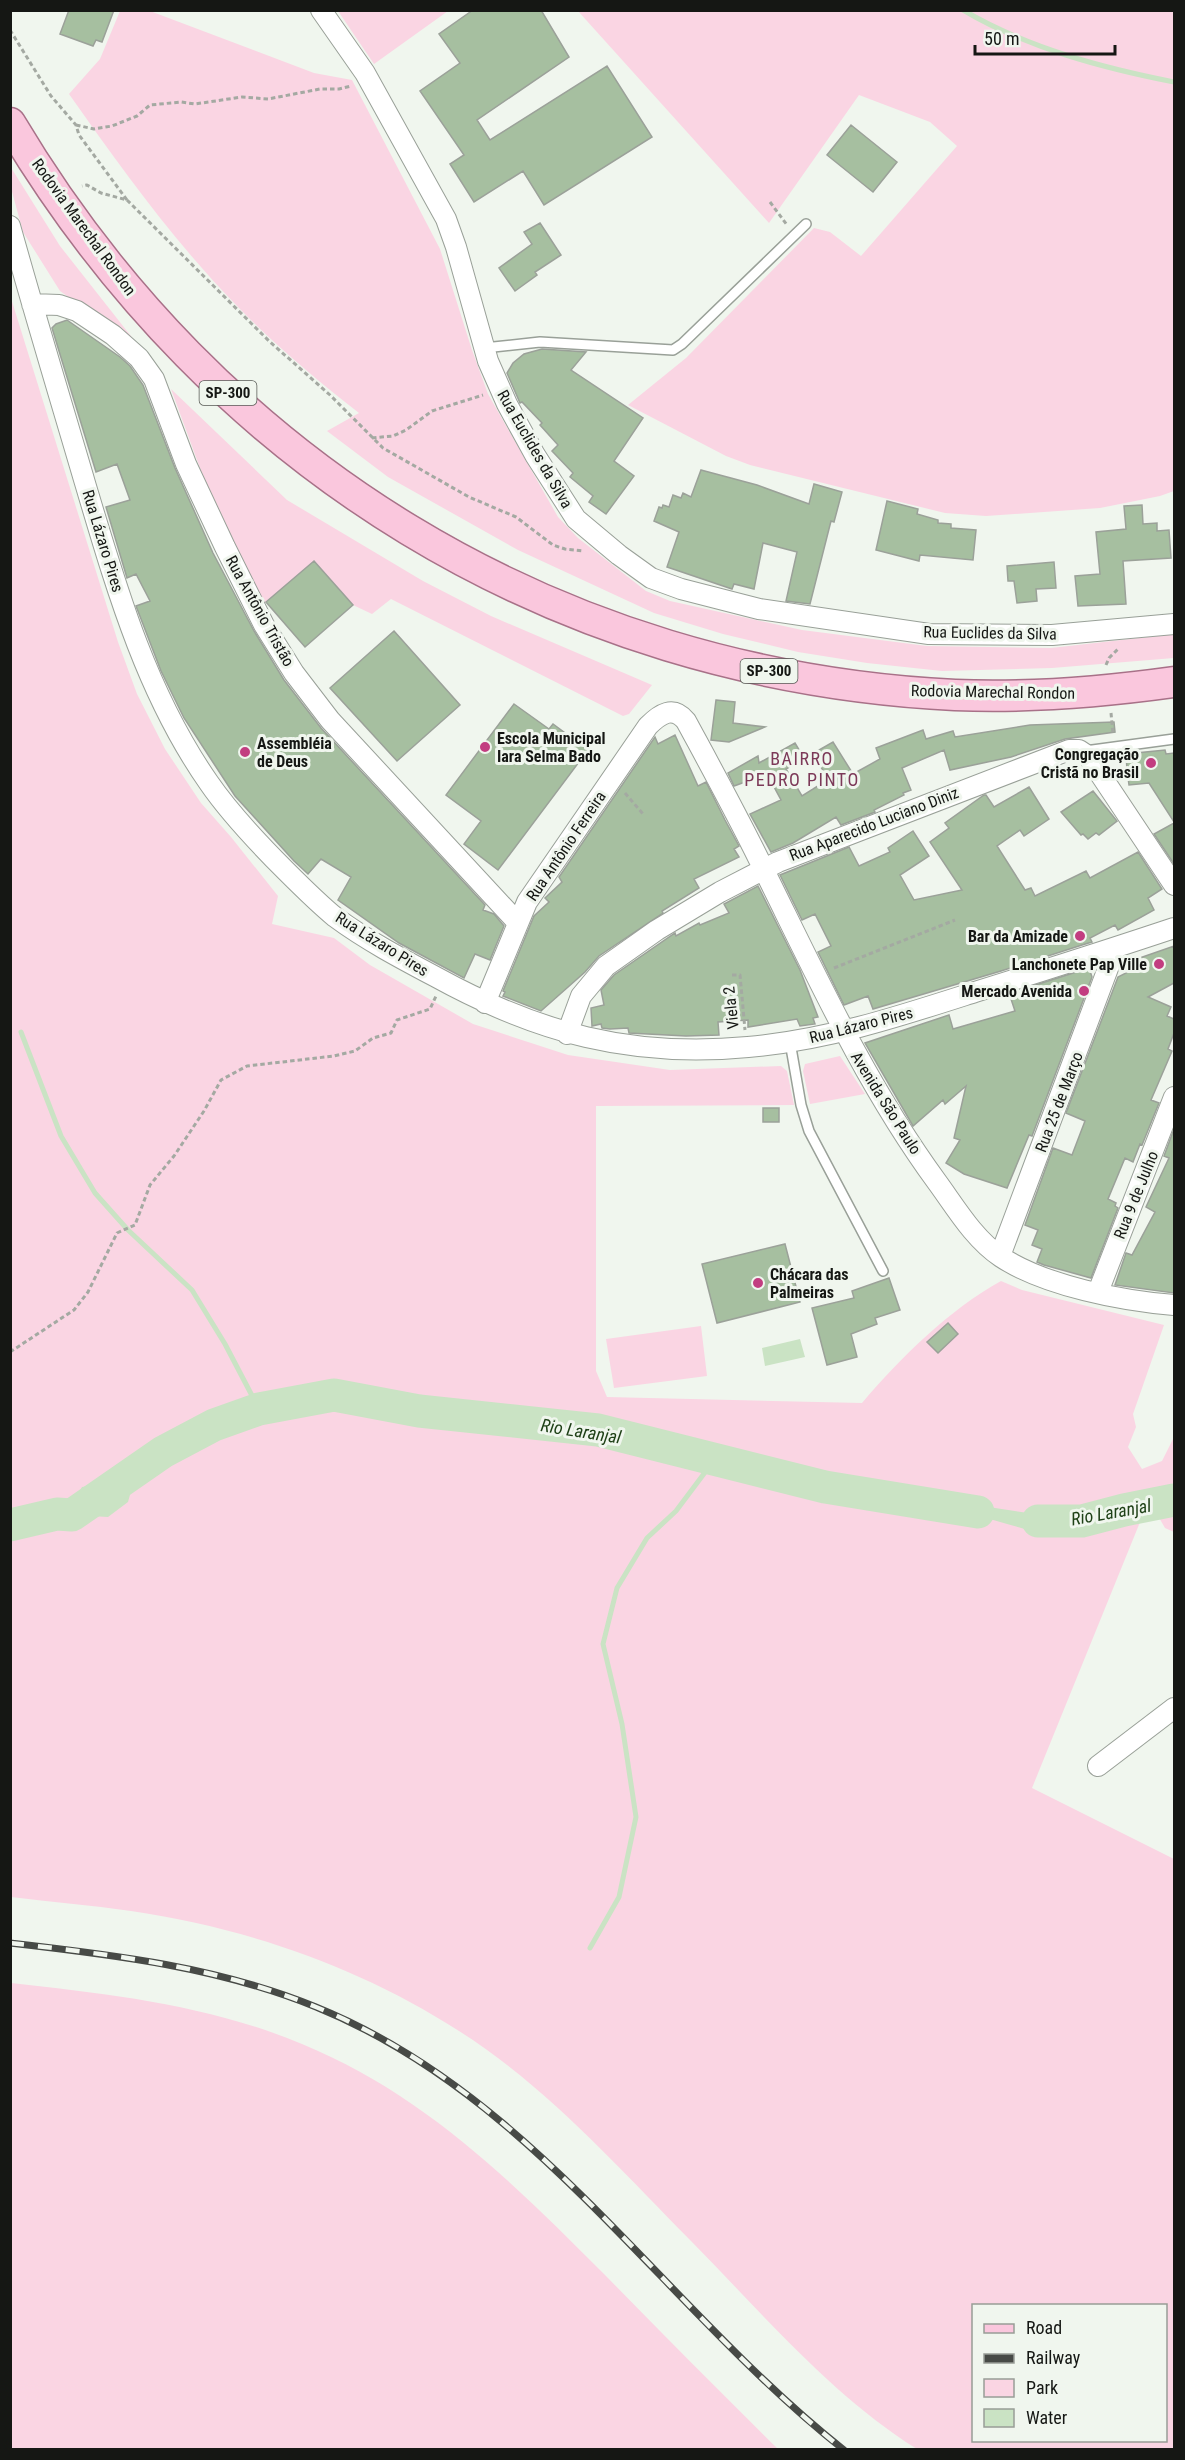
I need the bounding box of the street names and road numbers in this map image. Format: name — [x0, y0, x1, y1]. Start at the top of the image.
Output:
street label: Rodovia Marechal Rondon — [28, 155, 140, 299]
road number: SP-300 — [200, 381, 256, 405]
street label: Rua Euclides da Silva — [493, 386, 577, 512]
street label: Rua Lázaro Pires — [78, 488, 128, 594]
street label: Rua Antônio Tristão — [222, 552, 298, 670]
street label: Rua Euclides da Silva — [923, 622, 1057, 644]
road number: SP-300 — [740, 659, 798, 683]
street label: Rodovia Marechal Rondon — [911, 681, 1075, 703]
street label: Rua Aparecido Luciano Diniz — [787, 783, 961, 865]
street label: Rua Antônio Ferreira — [522, 787, 610, 905]
street label: Rua Lázaro Pires — [332, 908, 432, 980]
street label: Viela 2 — [719, 986, 743, 1030]
street label: Rua Lázaro Pires — [807, 1003, 915, 1047]
street label: Avenida São Paulo — [847, 1048, 925, 1158]
street label: Rua 25 de Março — [1031, 1049, 1087, 1155]
street label: Rua 9 de Julho — [1110, 1148, 1162, 1242]

